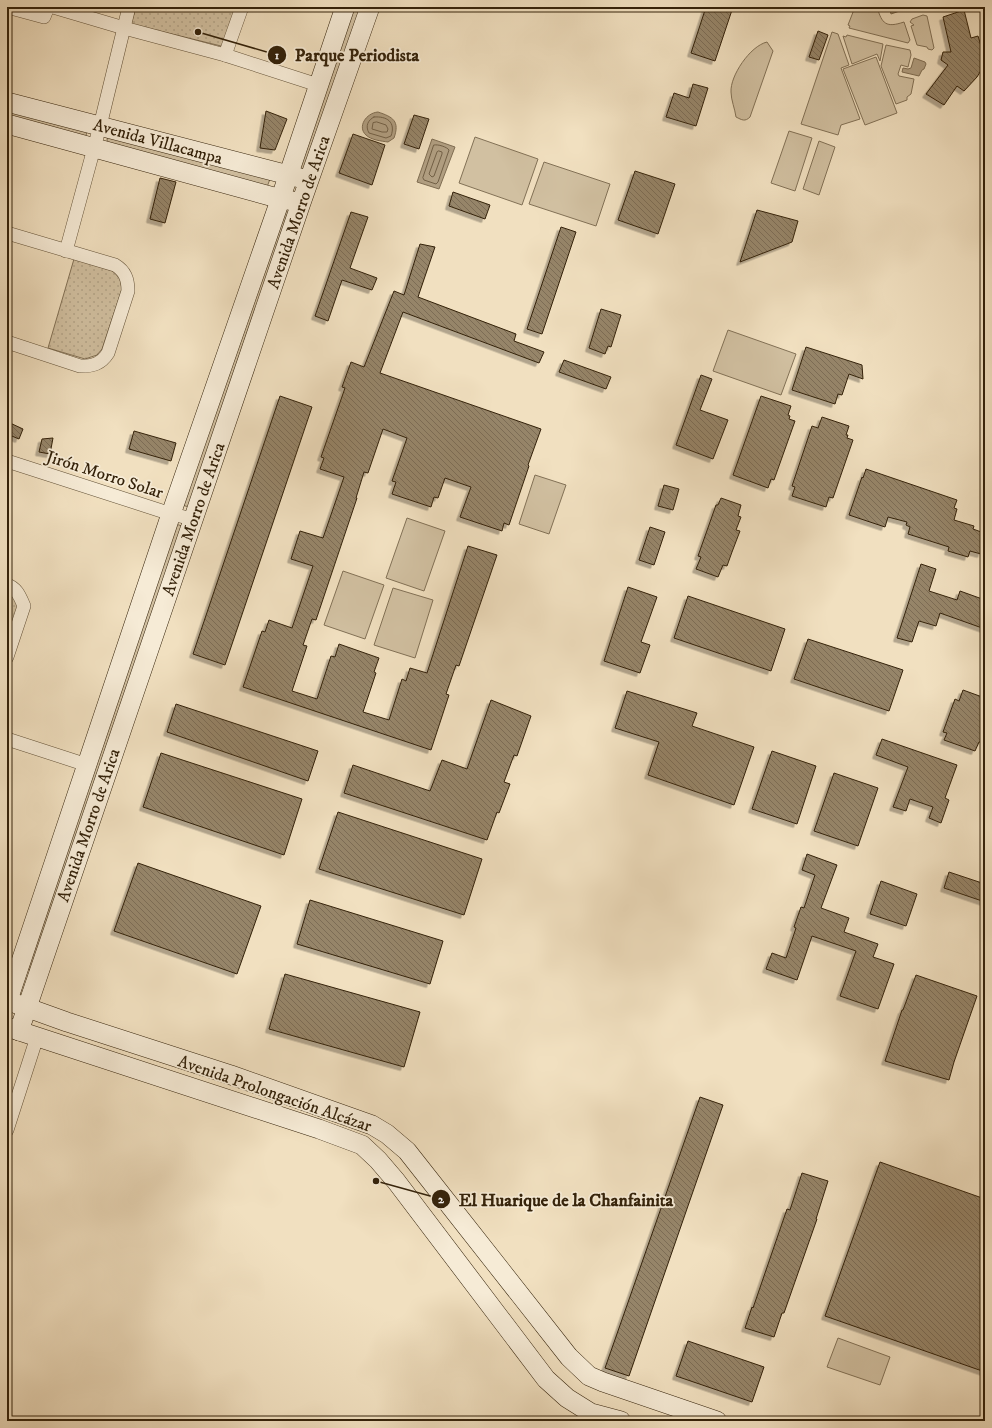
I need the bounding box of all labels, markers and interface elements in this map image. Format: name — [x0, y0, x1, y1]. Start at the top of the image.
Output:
callout: Parque Periodista — [267, 40, 427, 70]
text: Parque Periodista — [295, 45, 420, 67]
text: 1 — [275, 48, 280, 63]
street label: Avenida Villacampa — [91, 114, 226, 170]
street label: Avenida Morro de Arica — [262, 132, 336, 292]
street label: Avenida Morro de Arica — [157, 439, 231, 599]
street label: Jirón Morro Solar — [41, 445, 167, 504]
street label: Avenida Morro de Arica — [52, 745, 126, 905]
street label: Avenida Prolongación Alcázar — [175, 1050, 375, 1138]
callout: El Huarique de la Chanfainita — [431, 1184, 681, 1214]
text: El Huarique de la Chanfainita — [459, 1190, 674, 1212]
text: 2 — [438, 1192, 445, 1207]

